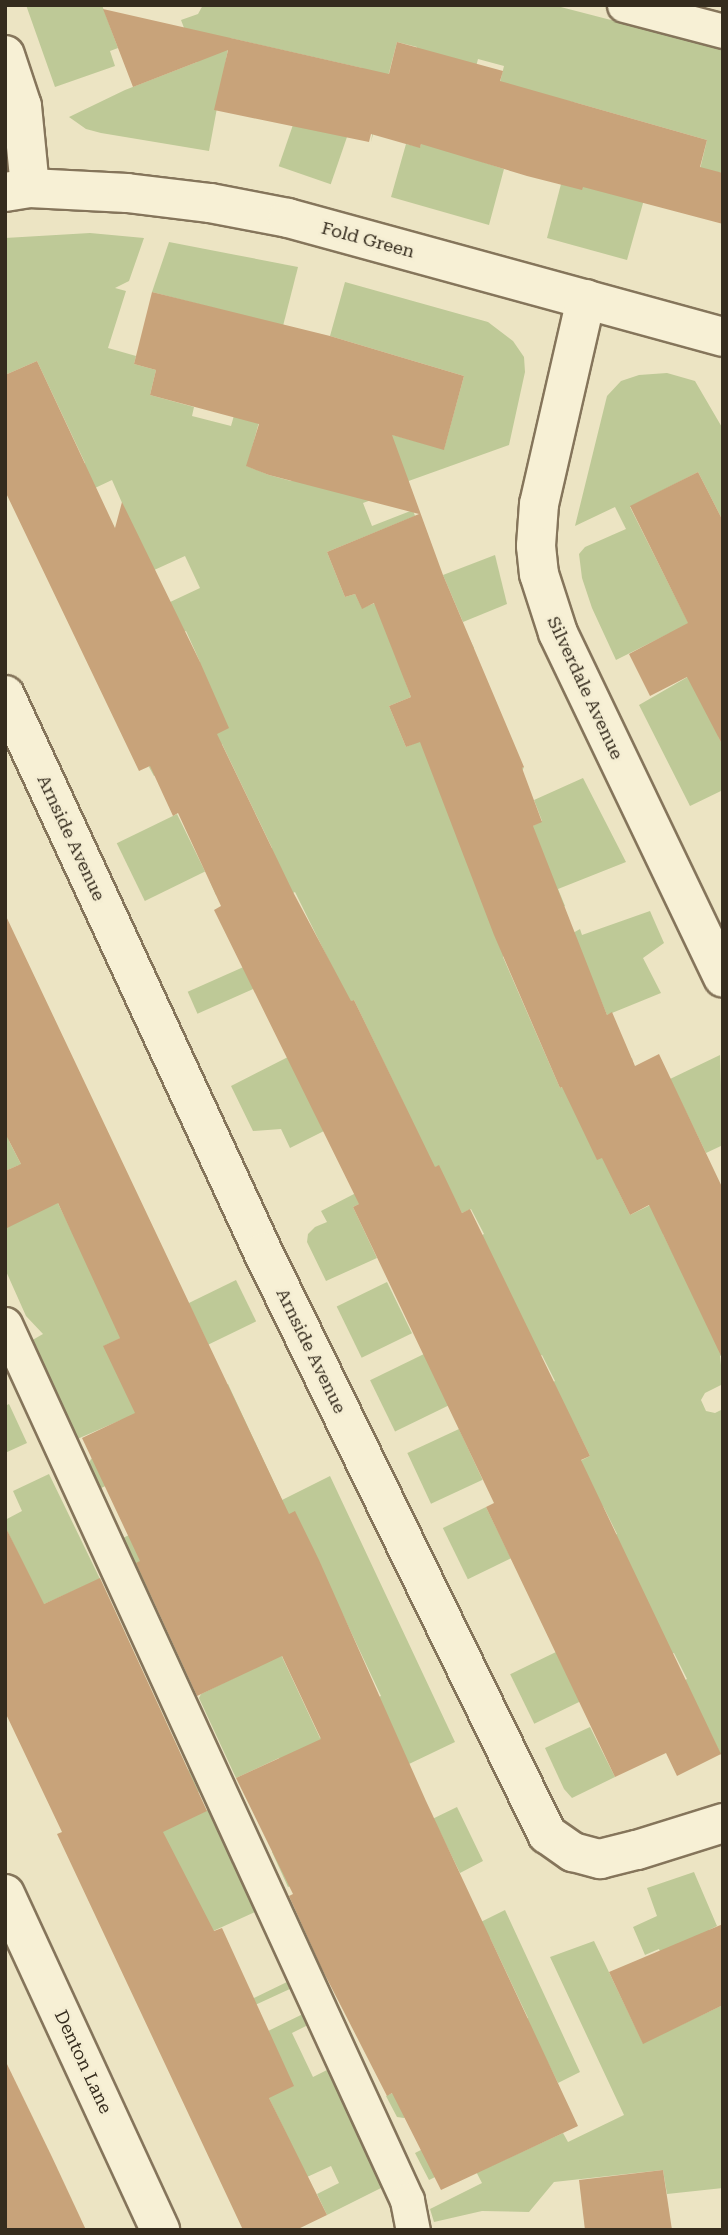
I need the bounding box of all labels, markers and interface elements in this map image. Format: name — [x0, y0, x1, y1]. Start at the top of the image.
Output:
street label: Fold Green — [319, 217, 417, 263]
street label: Silverdale Avenue — [542, 613, 628, 763]
street label: Arnside Avenue — [32, 772, 110, 904]
street label: Arnside Avenue — [271, 1285, 351, 1417]
street label: Denton Lane — [50, 2007, 116, 2117]

